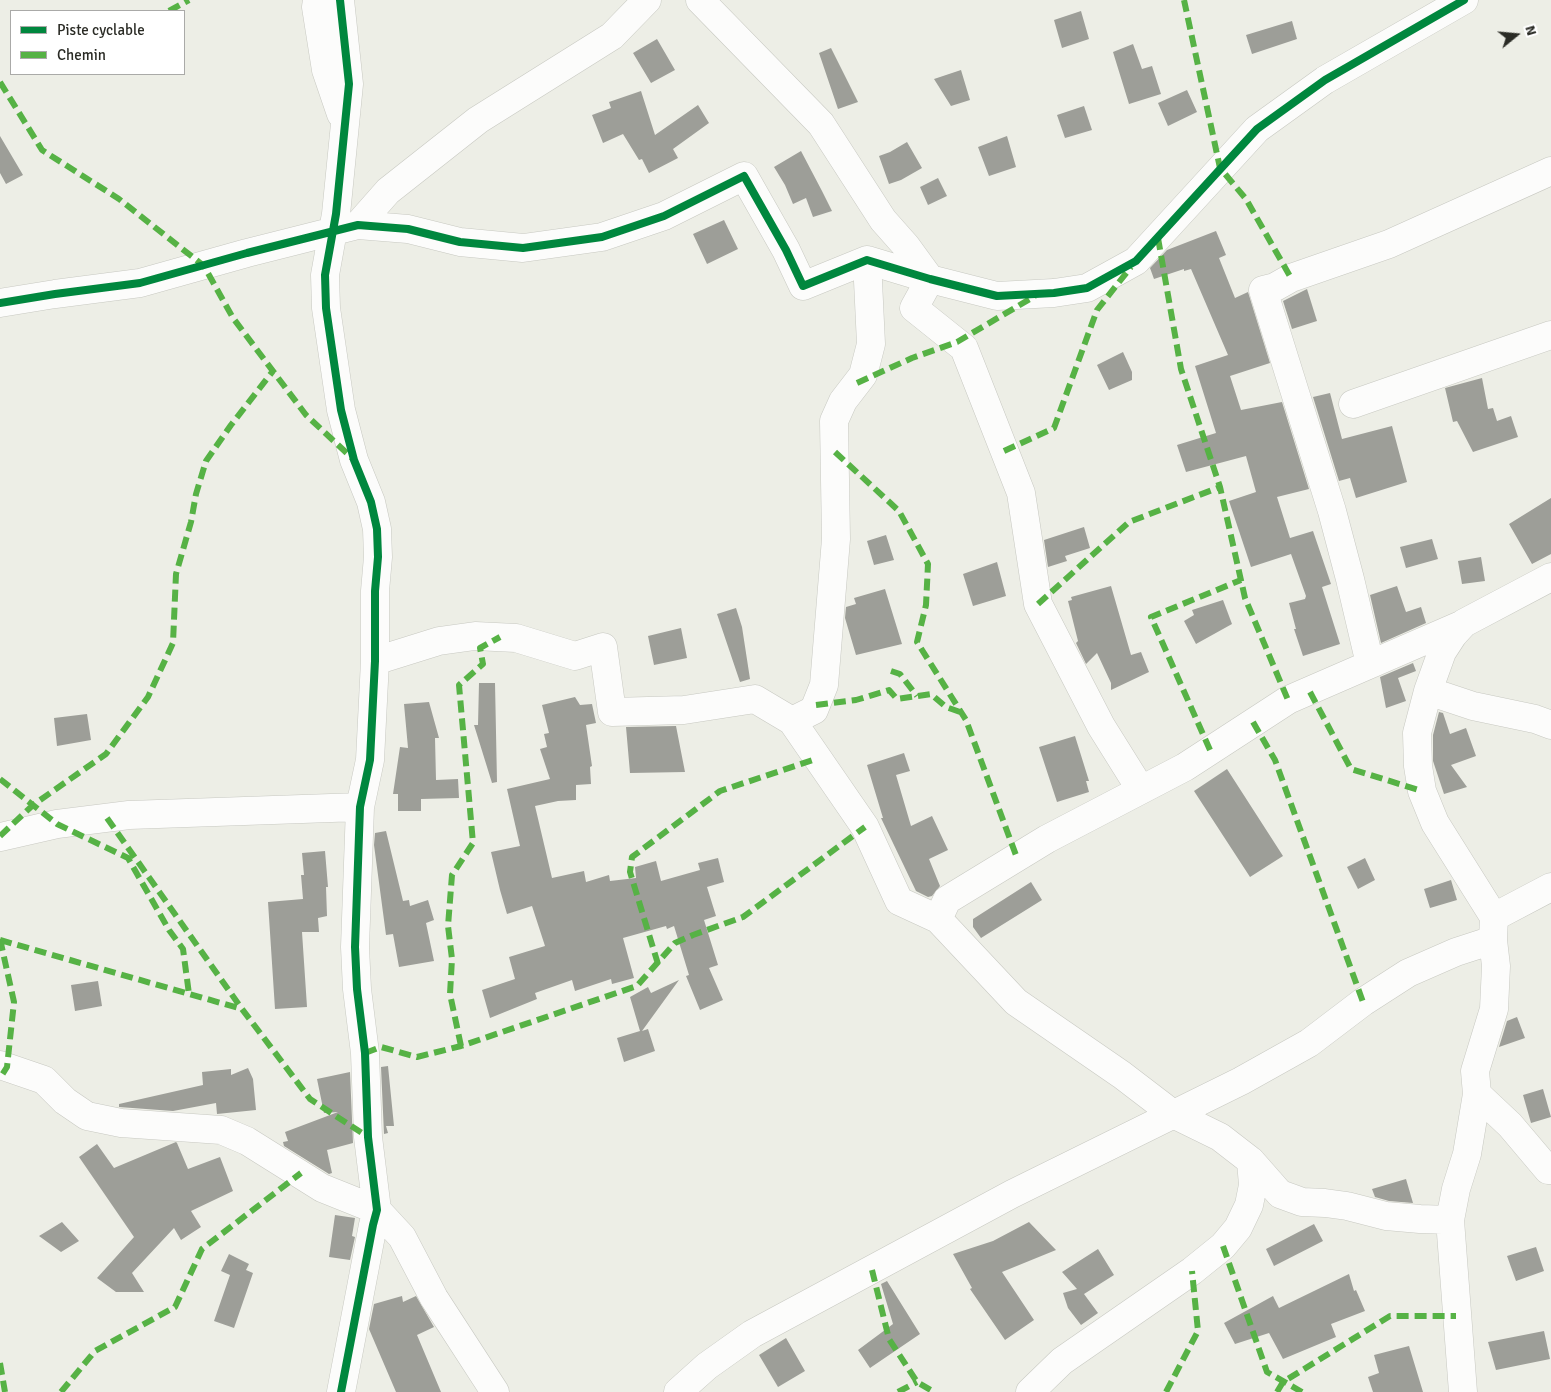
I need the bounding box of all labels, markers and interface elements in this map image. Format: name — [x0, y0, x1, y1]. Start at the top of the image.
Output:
legend — [10, 10, 185, 75]
north arrow — [1491, 10, 1541, 60]
text: Piste cyclable — [57, 21, 145, 39]
text: N — [1521, 23, 1540, 38]
text: Chemin — [57, 46, 106, 64]

